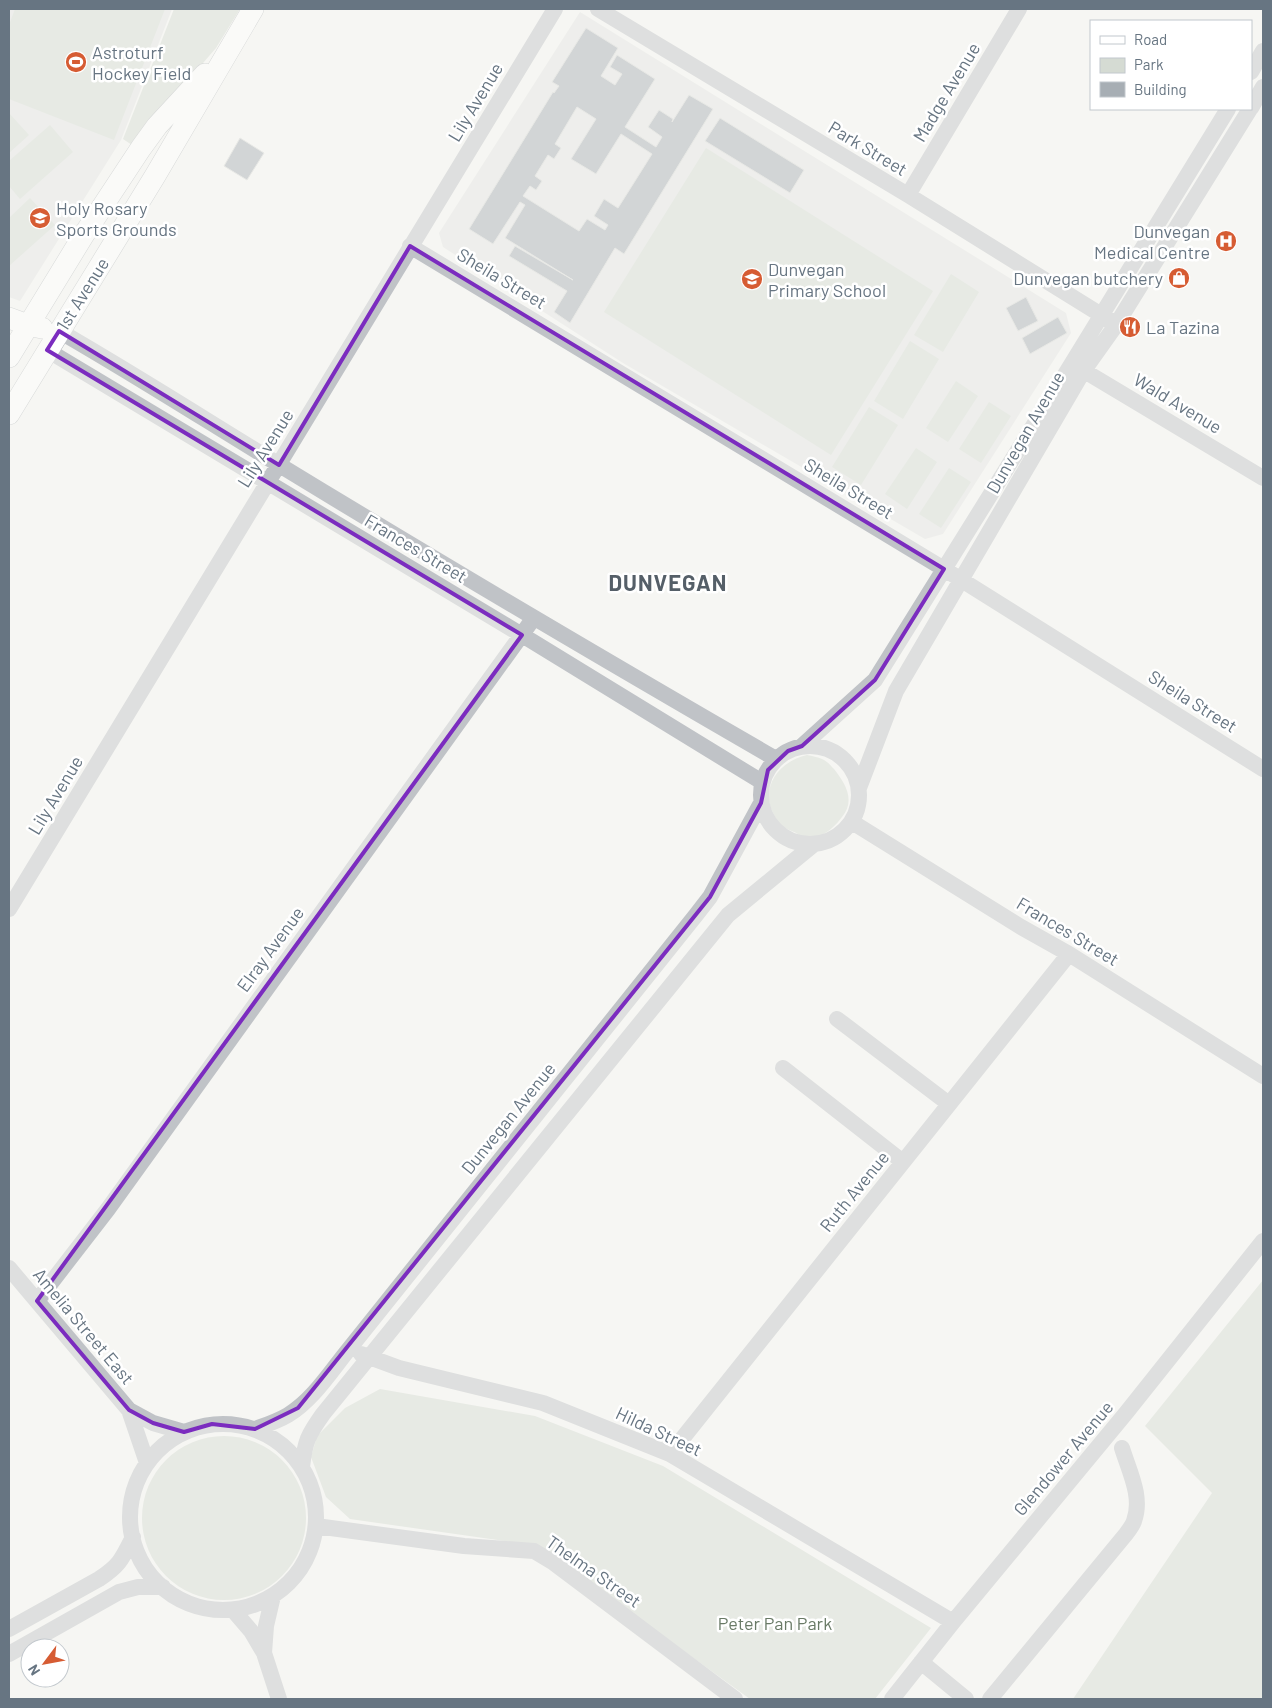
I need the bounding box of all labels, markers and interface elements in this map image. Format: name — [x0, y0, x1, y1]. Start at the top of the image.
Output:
legend — [1090, 20, 1252, 110]
text: Road — [1134, 30, 1167, 48]
street label: Madge Avenue — [908, 38, 984, 146]
place label: Astroturf Hockey Field — [92, 41, 191, 84]
sports icon: Astroturf Hockey Field — [64, 50, 88, 74]
text: Park — [1134, 55, 1164, 73]
street label: Lily Avenue — [443, 59, 507, 145]
text: Building — [1134, 80, 1187, 98]
street label: Park Street — [825, 116, 911, 180]
place label: Holy Rosary Sports Grounds — [56, 197, 177, 240]
school or university icon: Holy Rosary Sports Grounds — [28, 206, 52, 230]
place label: Dunvegan Medical Centre — [1094, 220, 1210, 263]
hospital icon: Dunvegan Medical Centre — [1214, 229, 1238, 253]
street label: Sheila Street — [453, 243, 551, 313]
street label: 1st Avenue — [51, 253, 113, 335]
place label: Dunvegan Primary School — [768, 258, 886, 301]
shop icon: Dunvegan butchery — [1167, 266, 1191, 290]
school or university icon: Dunvegan Primary School — [740, 267, 764, 291]
place label: Dunvegan butchery — [1013, 267, 1163, 289]
restaurant icon: La Tazina — [1118, 315, 1142, 339]
place label: La Tazina — [1146, 316, 1220, 338]
street label: Dunvegan Avenue — [981, 367, 1069, 497]
street label: Wald Avenue — [1130, 368, 1226, 438]
street label: Lily Avenue — [232, 405, 298, 491]
street label: Sheila Street — [800, 453, 898, 523]
street label: Frances Street — [361, 509, 471, 587]
district label: DUNVEGAN — [609, 569, 727, 595]
street label: Sheila Street — [1145, 665, 1241, 737]
street label: Lily Avenue — [23, 752, 87, 838]
street label: Frances Street — [1013, 892, 1123, 970]
street label: Elray Avenue — [232, 902, 308, 996]
street label: Dunvegan Avenue — [456, 1058, 560, 1178]
street label: Ruth Avenue — [815, 1146, 893, 1236]
street label: Amelia Street East — [29, 1263, 139, 1389]
street label: Glendower Avenue — [1009, 1396, 1117, 1520]
street label: Hilda Street — [613, 1402, 705, 1460]
street label: Thelma Street — [542, 1530, 646, 1612]
park label: Peter Pan Park — [718, 1612, 832, 1634]
north arrow — [20, 1638, 70, 1688]
text: N — [24, 1662, 43, 1679]

